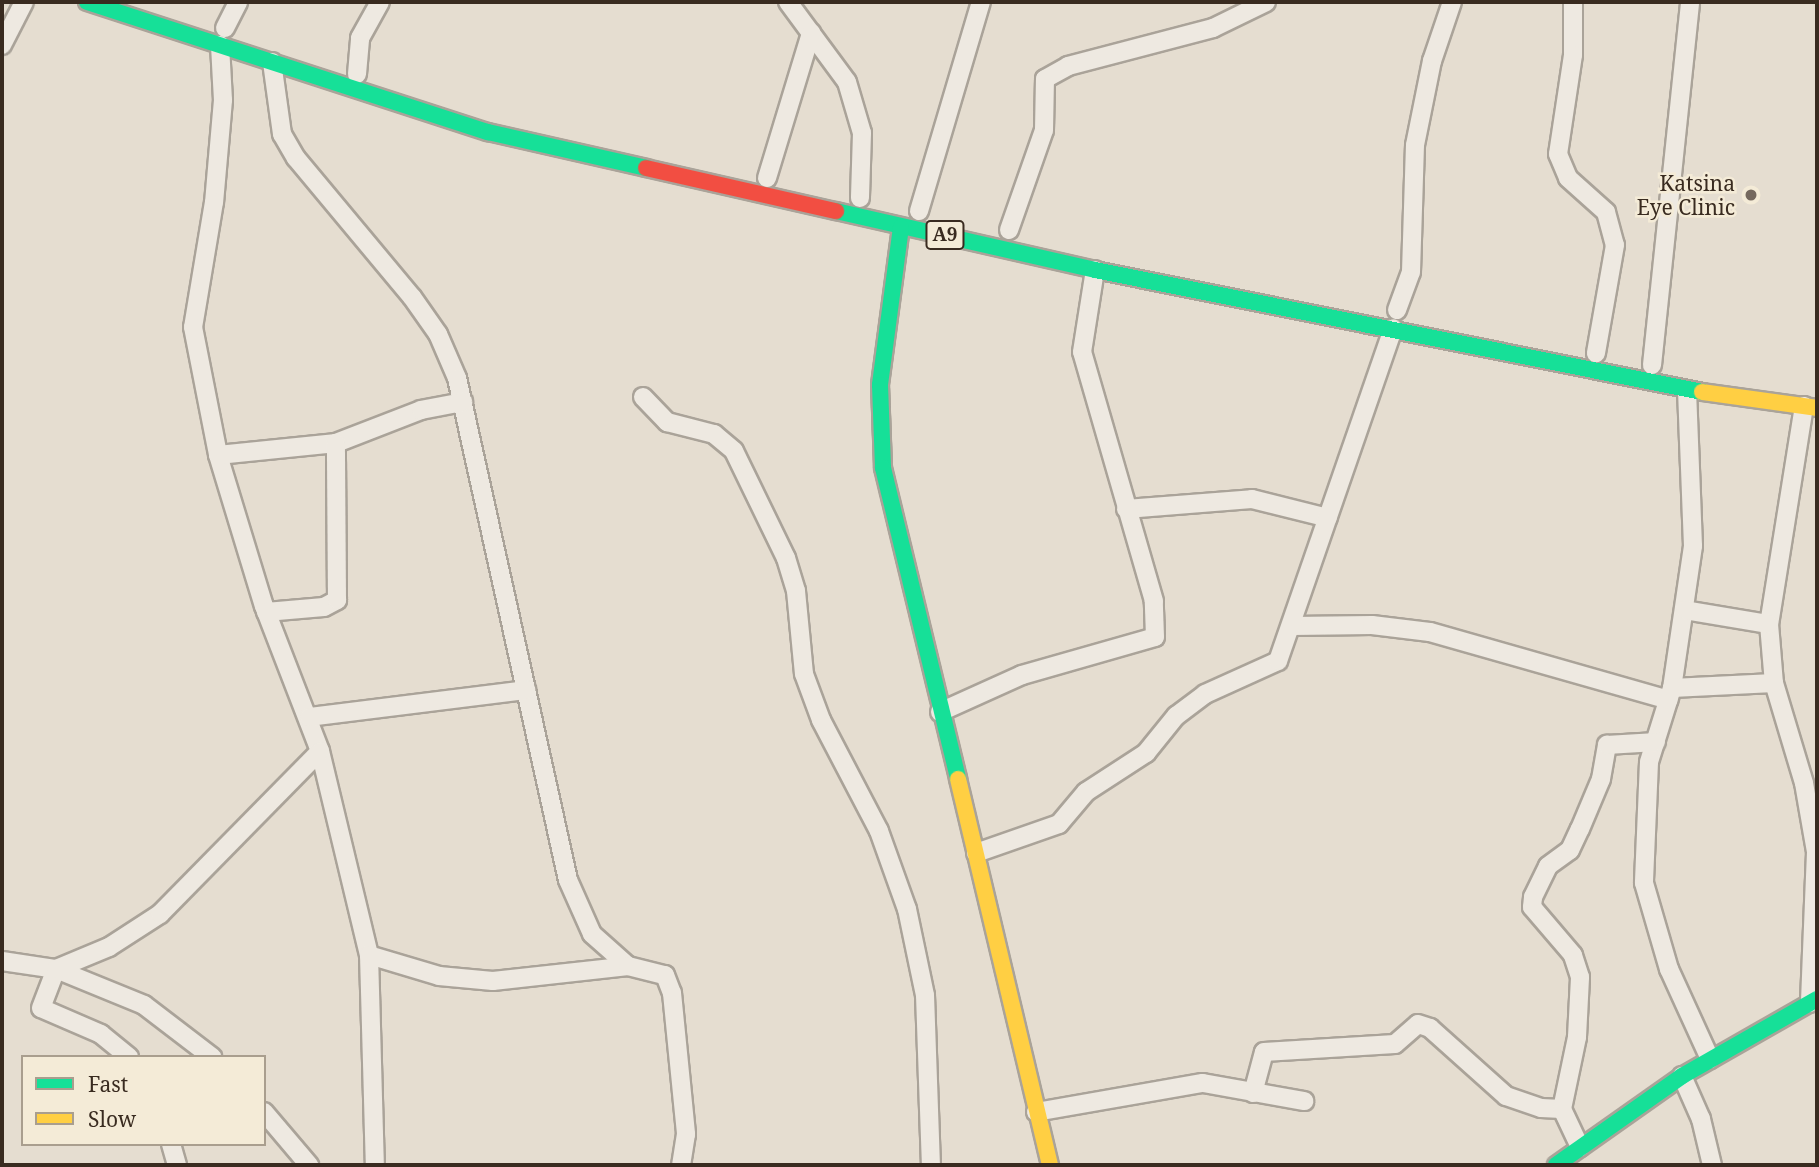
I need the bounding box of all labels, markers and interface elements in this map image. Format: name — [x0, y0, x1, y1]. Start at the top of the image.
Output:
place label: Katsina Eye Clinic — [1637, 170, 1735, 220]
marker: Katsina Eye Clinic — [1741, 185, 1761, 205]
road number: A9 — [924, 219, 966, 250]
legend — [21, 1055, 266, 1146]
text: Fast — [88, 1070, 128, 1098]
text: Slow — [88, 1105, 136, 1133]

